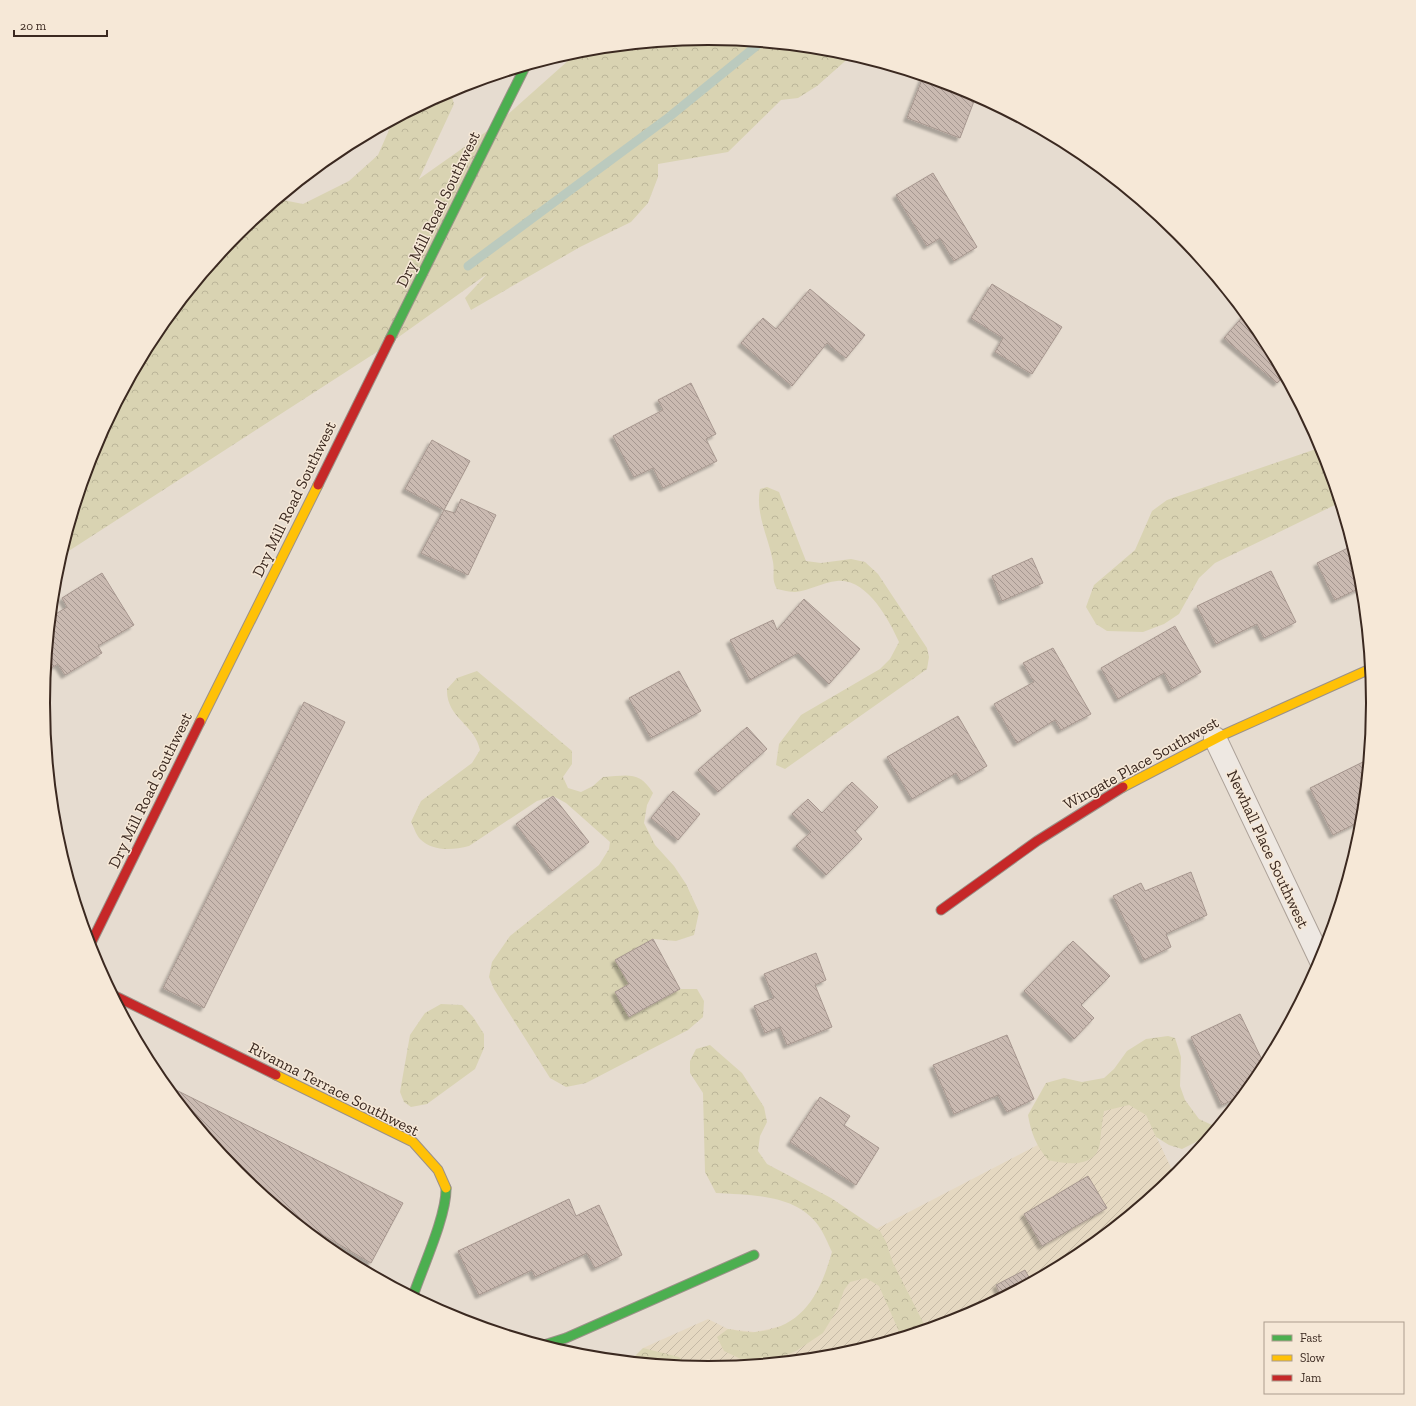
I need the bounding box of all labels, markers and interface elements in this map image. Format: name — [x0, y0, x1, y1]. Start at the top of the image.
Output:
scale bar — [14, 12, 107, 38]
text: 20 m — [20, 19, 47, 33]
street label: Dry Mill Road Southwest — [392, 128, 484, 290]
street label: Dry Mill Road Southwest — [248, 418, 340, 580]
street label: Dry Mill Road Southwest — [104, 709, 196, 871]
street label: Wingate Place Southwest — [1060, 712, 1222, 814]
street label: Newhall Place Southwest — [1223, 767, 1313, 931]
street label: Rivanna Terrace Southwest — [246, 1038, 422, 1140]
legend — [1264, 1322, 1404, 1394]
text: Fast — [1300, 1331, 1323, 1345]
text: Slow — [1300, 1351, 1326, 1365]
text: Jam — [1300, 1371, 1322, 1385]

